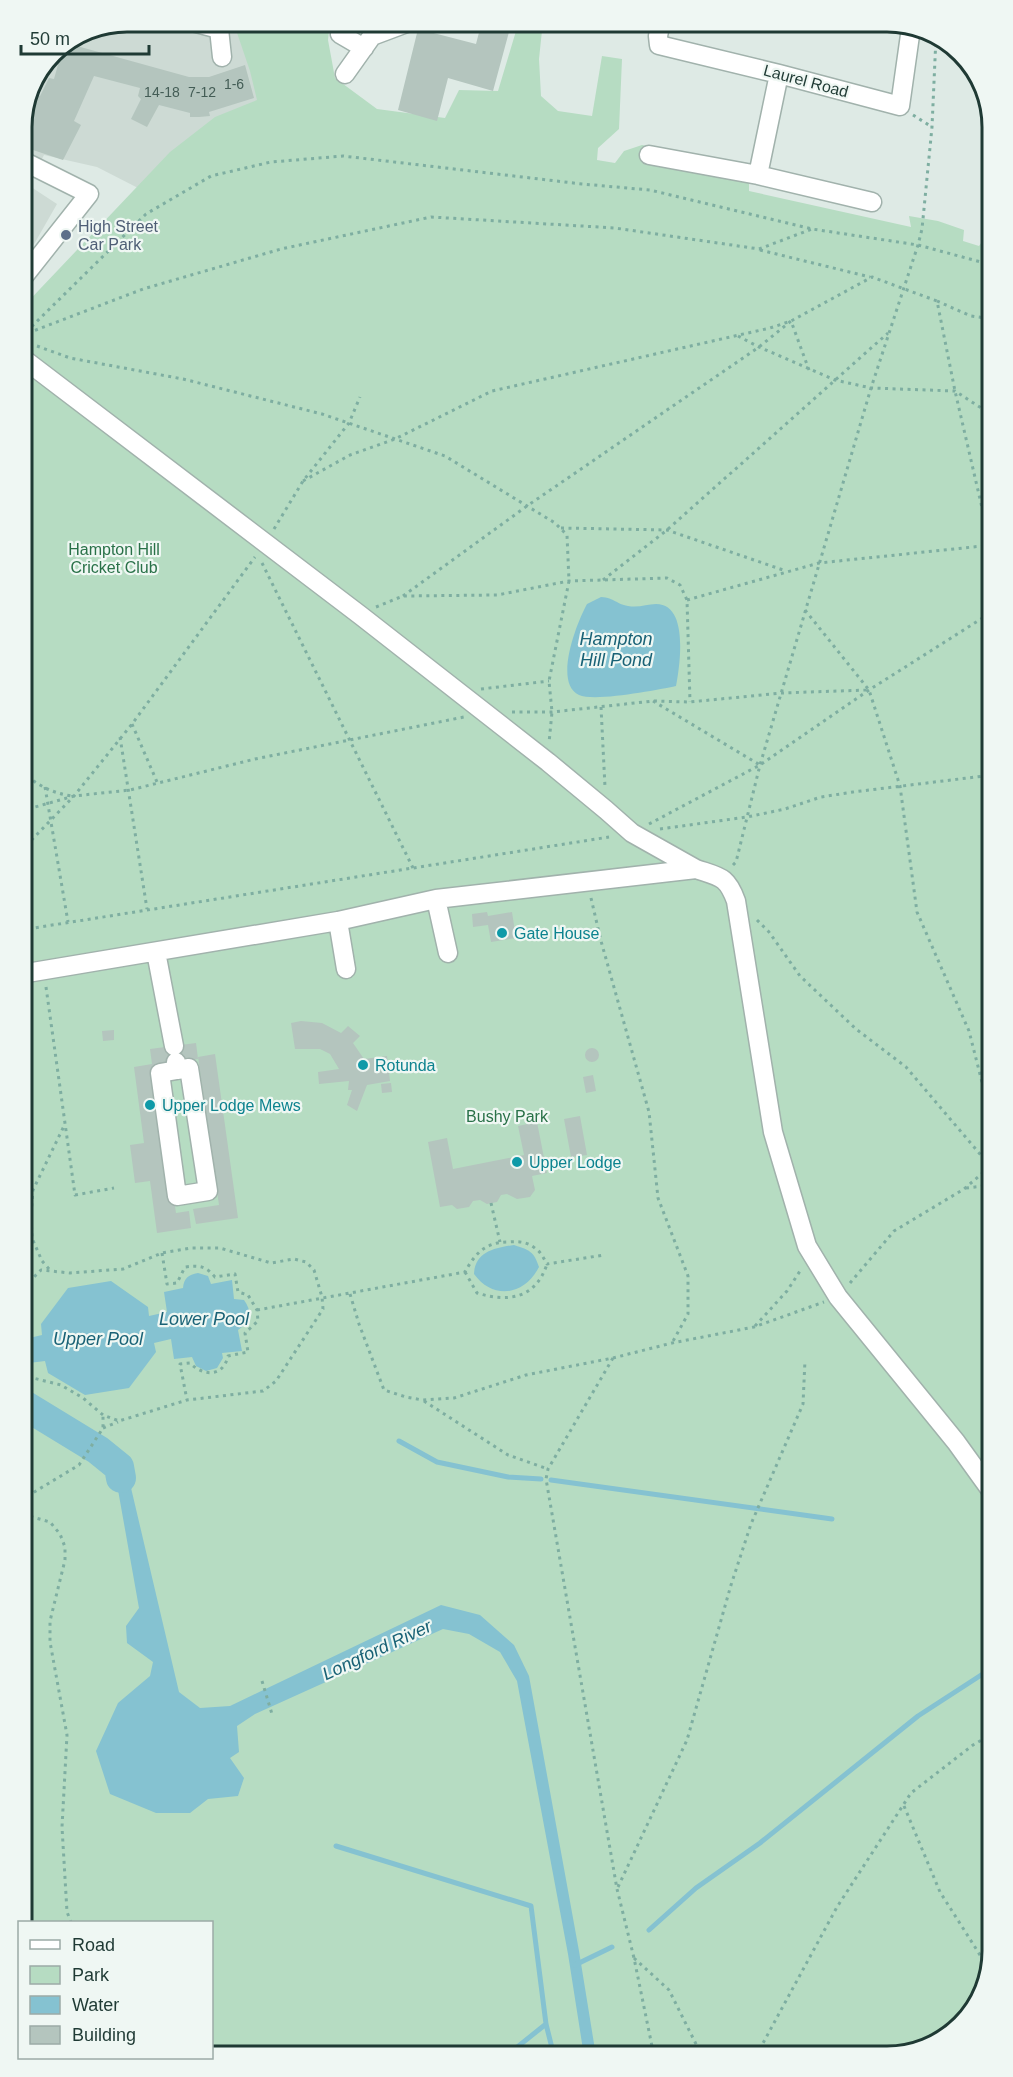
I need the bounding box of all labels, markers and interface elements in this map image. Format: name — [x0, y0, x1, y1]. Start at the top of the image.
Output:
scale bar — [21, 18, 148, 56]
text: 50 m — [30, 29, 70, 49]
street label: Laurel Road — [762, 62, 850, 100]
house number: 1-6 — [224, 76, 244, 92]
house number: 14-18 — [144, 84, 180, 100]
house number: 7-12 — [188, 84, 216, 100]
place label: High Street Car Park — [78, 218, 159, 253]
marker: High Street Car Park — [59, 228, 73, 242]
park label: Hampton Hill Cricket Club — [68, 541, 160, 576]
water label: Hampton Hill Pond — [579, 629, 653, 670]
place label: Gate House — [514, 925, 599, 942]
marker: Gate House — [495, 926, 509, 940]
place label: Rotunda — [375, 1057, 436, 1074]
marker: Rotunda — [356, 1058, 370, 1072]
place label: Upper Lodge Mews — [162, 1097, 301, 1114]
marker: Upper Lodge Mews — [143, 1098, 157, 1112]
park label: Bushy Park — [466, 1108, 549, 1125]
place label: Upper Lodge — [529, 1154, 622, 1171]
marker: Upper Lodge — [510, 1155, 524, 1169]
water label: Lower Pool — [159, 1309, 250, 1329]
water label: Upper Pool — [53, 1329, 144, 1349]
water label: Longford River — [319, 1616, 436, 1684]
legend — [18, 1921, 213, 2059]
text: Road — [72, 1935, 115, 1955]
text: Park — [72, 1965, 110, 1985]
text: Water — [72, 1995, 119, 2015]
text: Building — [72, 2025, 136, 2045]

